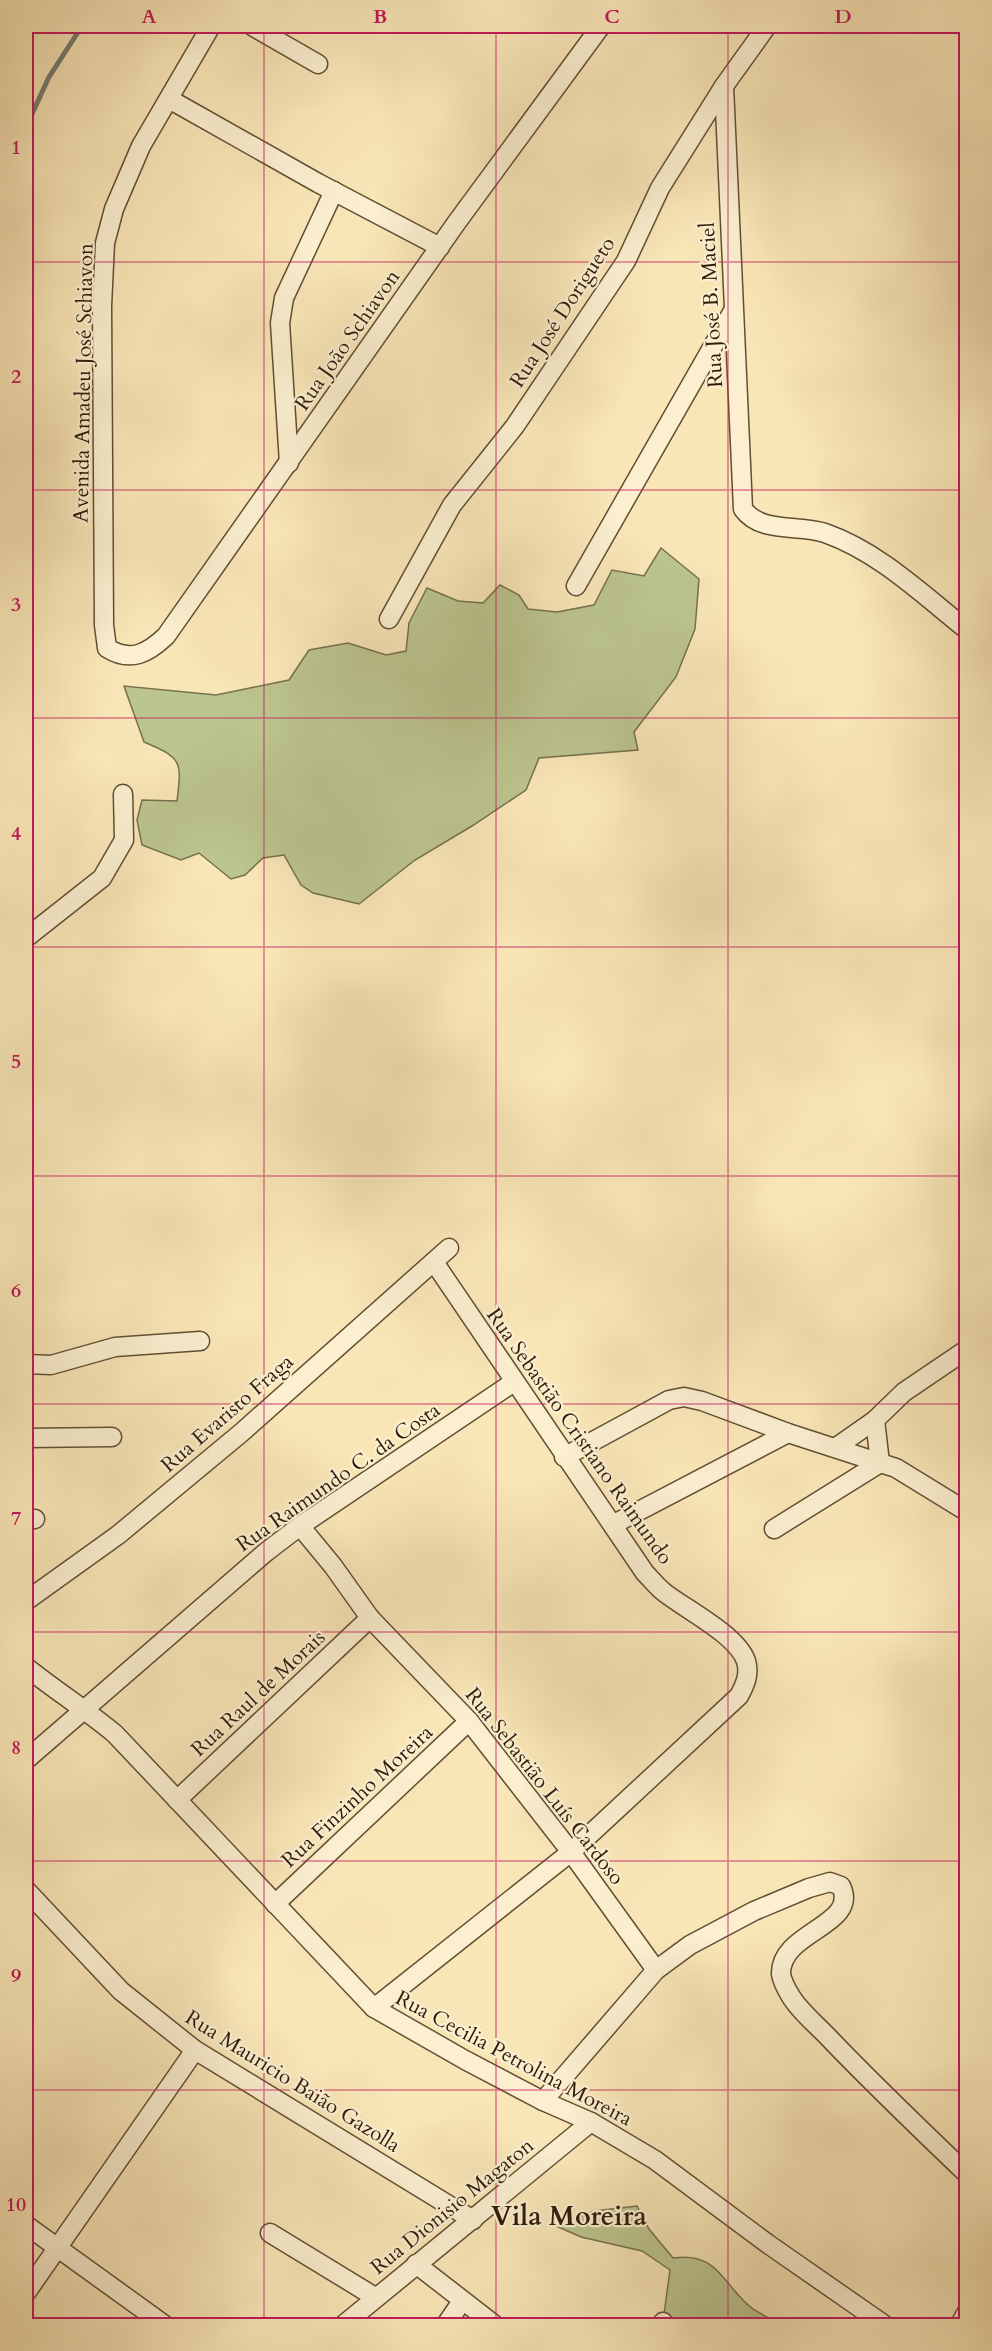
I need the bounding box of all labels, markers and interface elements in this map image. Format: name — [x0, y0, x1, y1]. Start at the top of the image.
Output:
text: A — [141, 3, 157, 30]
text: B — [373, 3, 387, 30]
text: C — [604, 3, 620, 30]
text: D — [834, 3, 852, 30]
text: 1 — [11, 134, 21, 161]
street label: Rua José B. Maciel — [693, 221, 730, 389]
street label: Rua José Dorigueto — [503, 231, 622, 393]
street label: Avenida Amadeu José Schiavon — [67, 243, 100, 523]
street label: Rua João Schiavon — [288, 264, 407, 417]
text: 2 — [11, 363, 21, 390]
text: 3 — [11, 591, 21, 618]
text: 4 — [11, 820, 21, 847]
text: 5 — [11, 1048, 21, 1075]
text: 6 — [11, 1277, 21, 1304]
street label: Rua Sebastião Cristiano Raimundo — [480, 1302, 680, 1570]
street label: Rua Evaristo Fraga — [155, 1348, 300, 1479]
street label: Rua Raimundo C. da Costa — [231, 1396, 446, 1559]
text: 7 — [11, 1505, 21, 1532]
street label: Rua Raul de Morais — [185, 1623, 332, 1763]
street label: Rua Sebastião Luís Cardoso — [458, 1681, 631, 1891]
street label: Rua Finzinho Moreira — [275, 1718, 439, 1874]
text: 8 — [11, 1734, 21, 1761]
text: 9 — [11, 1962, 21, 1989]
street label: Rua Cecilia Petrolina Moreira — [390, 1984, 637, 2133]
street label: Rua Mauricio Baião Gazolla — [180, 2003, 406, 2160]
street label: Rua Dionisio Magaton — [365, 2131, 540, 2281]
text: 10 — [6, 2191, 26, 2218]
district label: Vila Moreira — [491, 2198, 648, 2235]

